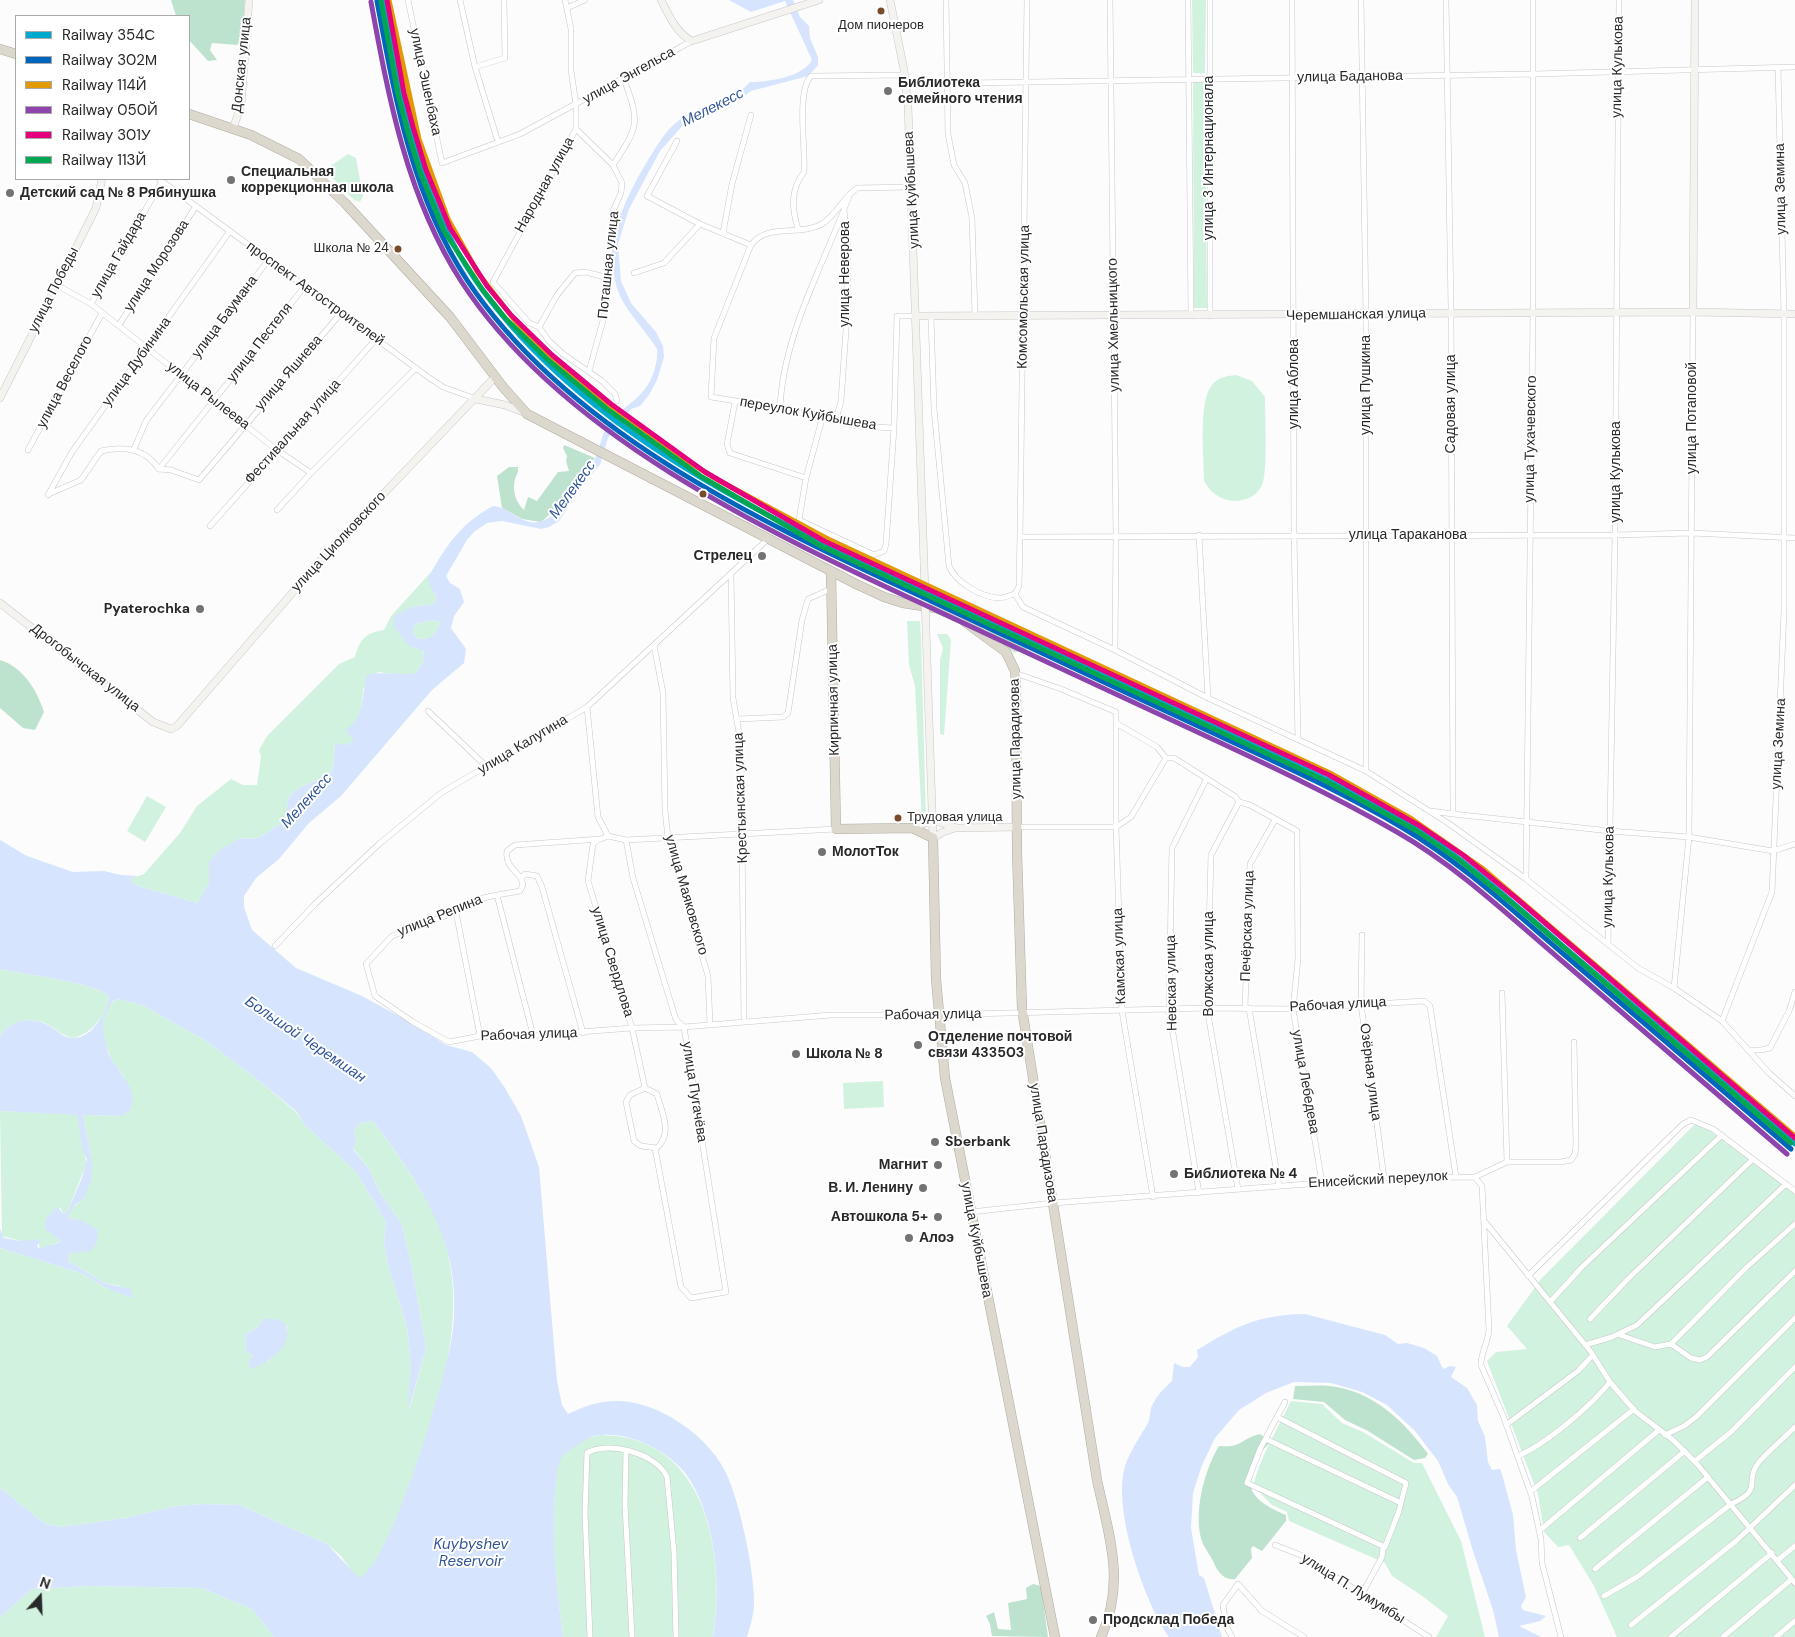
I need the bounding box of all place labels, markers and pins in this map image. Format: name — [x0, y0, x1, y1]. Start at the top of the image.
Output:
marker: Дом пионеров — [876, 6, 886, 16]
place label: Дом пионеров — [838, 18, 924, 34]
place label: Библиотека семейного чтения — [898, 75, 1023, 108]
marker: Библиотека семейного чтения — [882, 85, 894, 97]
place label: Специальная коррекционная школа — [241, 164, 394, 196]
marker: Специальная коррекционная школа — [225, 174, 237, 186]
place label: Детский сад № 8 Рябинушка — [20, 185, 216, 201]
marker: Детский сад № 8 Рябинушка — [4, 187, 16, 199]
place label: Школа № 24 — [313, 241, 389, 257]
marker: Школа № 24 — [393, 244, 403, 254]
unlabelled marker — [698, 489, 708, 499]
place label: Стрелец — [694, 548, 752, 564]
marker: Стрелец — [756, 550, 768, 562]
place label: Pyaterochka — [104, 601, 190, 617]
marker: Pyaterochka — [194, 603, 206, 615]
place label: Трудовая улица — [907, 810, 1002, 826]
marker: Трудовая улица — [893, 813, 903, 823]
place label: МолотТок — [832, 844, 899, 860]
marker: МолотТок — [816, 846, 828, 858]
place label: Отделение почтовой связи 433503 — [928, 1029, 1072, 1062]
marker: Отделение почтовой связи 433503 — [912, 1039, 924, 1051]
place label: Школа № 8 — [806, 1046, 883, 1062]
marker: Школа № 8 — [790, 1048, 802, 1060]
place label: Sberbank — [945, 1134, 1011, 1150]
marker: Sberbank — [929, 1136, 941, 1148]
place label: Магнит — [879, 1157, 928, 1173]
marker: Магнит — [932, 1159, 944, 1171]
place label: Библиотека № 4 — [1184, 1166, 1297, 1182]
marker: Библиотека № 4 — [1168, 1168, 1180, 1180]
place label: В. И. Ленину — [828, 1180, 913, 1196]
marker: В. И. Ленину — [917, 1182, 929, 1194]
place label: Автошкола 5+ — [831, 1209, 928, 1225]
marker: Автошкола 5+ — [932, 1211, 944, 1223]
place label: Алоэ — [919, 1230, 954, 1246]
marker: Алоэ — [903, 1232, 915, 1244]
place label: Продсклад Победа — [1103, 1612, 1234, 1628]
marker: Продсклад Победа — [1087, 1614, 1099, 1626]

